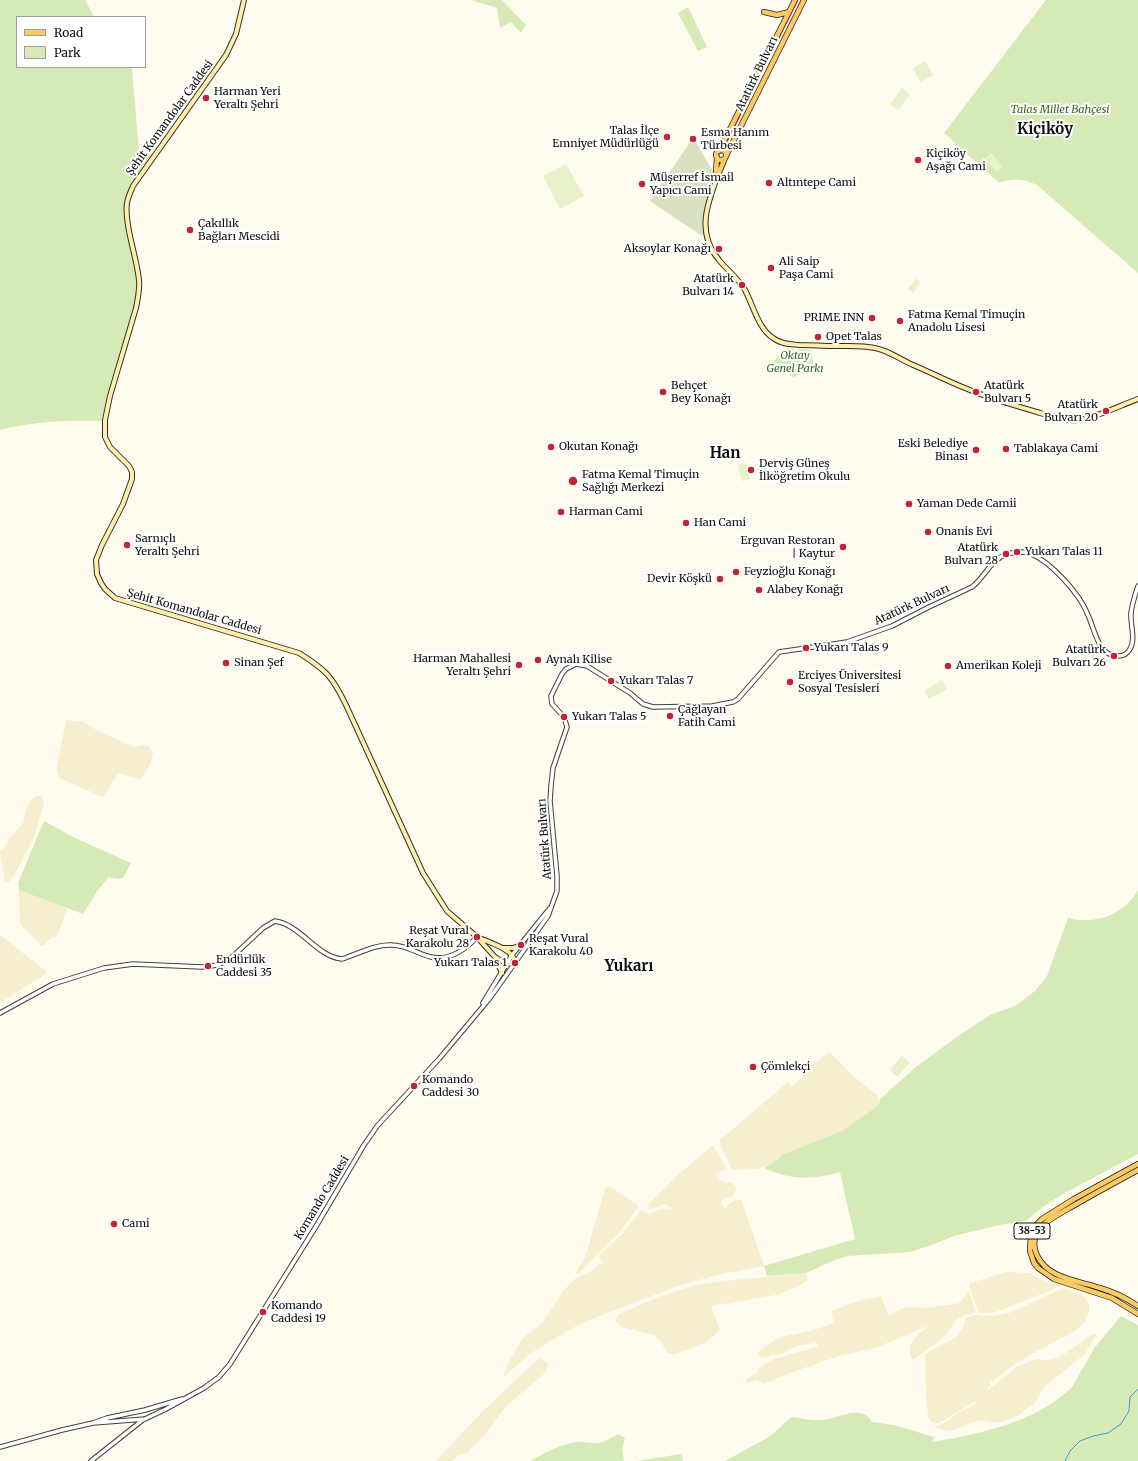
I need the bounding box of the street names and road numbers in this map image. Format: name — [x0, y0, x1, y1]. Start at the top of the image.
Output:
street label: Atatürk Bulvarı — [733, 35, 781, 113]
street label: Şehit Komandolar Caddesi — [124, 58, 216, 178]
street label: Atatürk Bulvarı — [872, 582, 952, 628]
street label: Şehit Komandolar Caddesi — [125, 586, 263, 638]
street label: Atatürk Bulvarı — [536, 798, 554, 880]
street label: Komando Caddesi — [292, 1154, 352, 1242]
road number: 38-53 — [1014, 1223, 1050, 1239]

